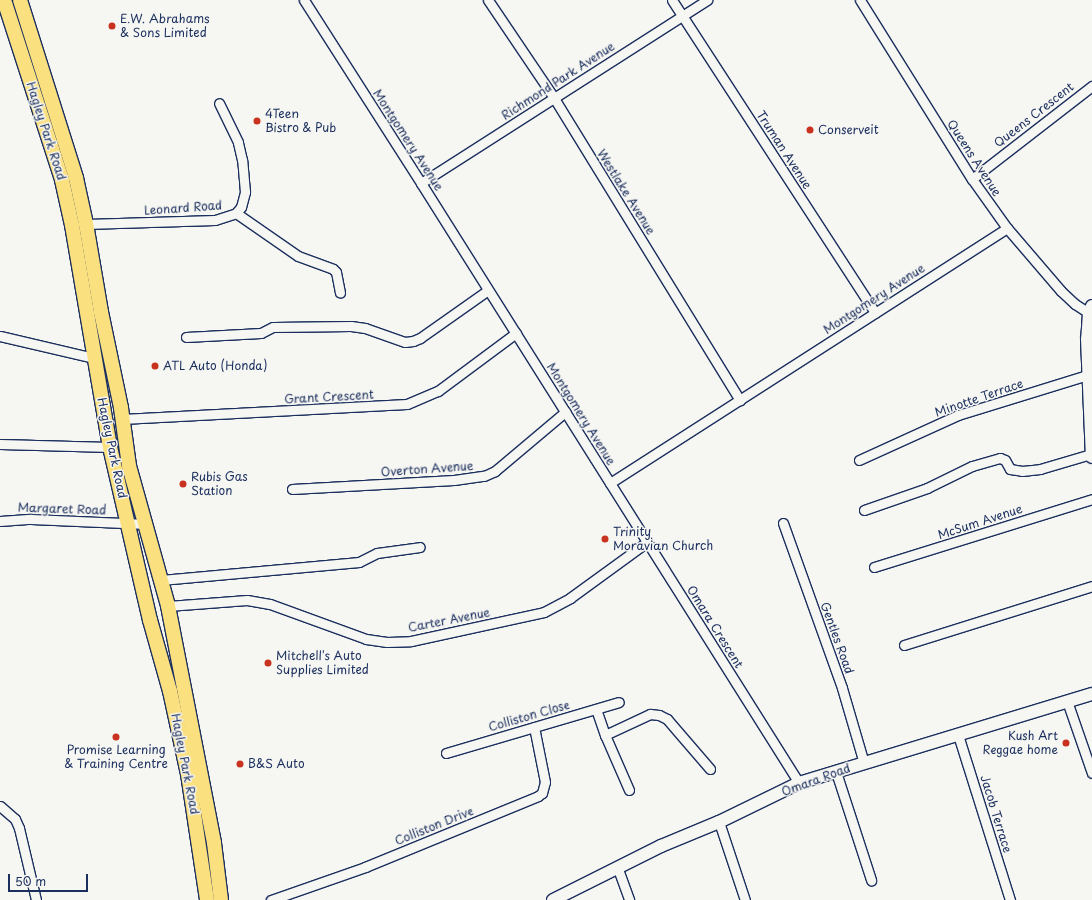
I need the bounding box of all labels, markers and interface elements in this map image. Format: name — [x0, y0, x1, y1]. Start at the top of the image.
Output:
place label: E.W. Abrahams & Sons Limited — [120, 12, 209, 40]
marker: E.W. Abrahams & Sons Limited — [107, 21, 117, 31]
street label: Richmond Park Avenue — [499, 39, 617, 123]
street label: Hagley Park Road — [23, 79, 69, 183]
street label: Queens Crescent — [991, 80, 1077, 150]
street label: Montgomery Avenue — [370, 87, 446, 193]
place label: 4Teen Bistro & Pub — [265, 107, 337, 135]
street label: Truman Avenue — [753, 108, 815, 192]
marker: 4Teen Bistro & Pub — [252, 116, 262, 126]
street label: Queens Avenue — [944, 117, 1004, 199]
place label: Conserveit — [818, 123, 879, 137]
marker: Conserveit — [805, 125, 815, 135]
street label: Westlake Avenue — [594, 147, 658, 237]
street label: Leonard Road — [143, 198, 223, 218]
street label: Montgomery Avenue — [821, 261, 927, 337]
place label: ATL Auto (Honda) — [163, 359, 269, 373]
street label: Montgomery Avenue — [544, 360, 618, 468]
marker: ATL Auto (Honda) — [150, 361, 160, 371]
street label: Minotte Terrace — [933, 376, 1025, 420]
street label: Grant Crescent — [284, 387, 374, 407]
street label: Hagley Park Road — [94, 396, 130, 500]
street label: Overton Avenue — [381, 459, 473, 479]
place label: Rubis Gas Station — [191, 470, 248, 498]
marker: Rubis Gas Station — [178, 479, 188, 489]
street label: Margaret Road — [18, 500, 106, 518]
street label: McSum Avenue — [936, 502, 1024, 542]
place label: Trinity Moravian Church — [613, 525, 713, 553]
marker: Trinity Moravian Church — [600, 534, 610, 544]
street label: Omara Crescent — [684, 583, 746, 671]
street label: Gentles Road — [817, 600, 857, 676]
street label: Carter Avenue — [407, 605, 491, 635]
place label: Mitchell's Auto Supplies Limited — [276, 649, 369, 677]
marker: Mitchell's Auto Supplies Limited — [263, 658, 273, 668]
street label: Colliston Close — [486, 697, 572, 735]
street label: Hagley Park Road — [168, 712, 202, 816]
place label: Kush Art Reggae home — [982, 729, 1058, 757]
marker: Promise Learning & Training Centre — [111, 732, 121, 742]
marker: Kush Art Reggae home — [1061, 738, 1071, 748]
place label: Promise Learning & Training Centre — [64, 743, 168, 771]
place label: B&S Auto — [248, 757, 304, 771]
marker: B&S Auto — [235, 759, 245, 769]
street label: Omara Road — [779, 761, 853, 799]
street label: Jacob Terrace — [977, 773, 1015, 855]
street label: Colliston Drive — [392, 804, 476, 848]
scale bar — [10, 866, 90, 892]
text: 50 m — [15, 872, 46, 890]

